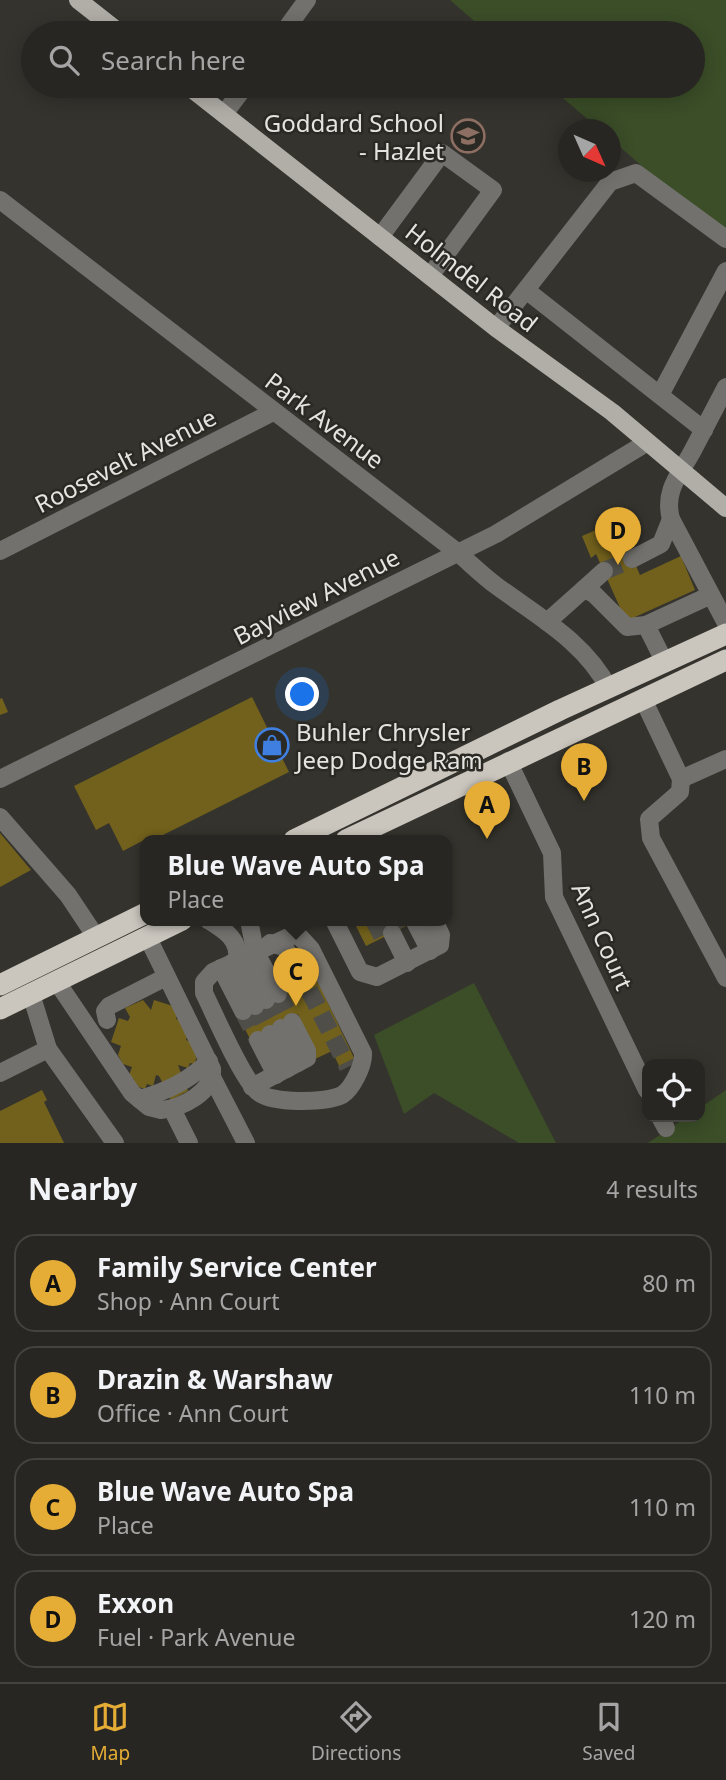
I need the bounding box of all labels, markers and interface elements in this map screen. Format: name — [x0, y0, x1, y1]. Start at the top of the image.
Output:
search box — [21, 21, 705, 98]
icon: search — [45, 41, 83, 79]
text: Search here — [101, 42, 246, 78]
place label: Goddard School - Hazlet — [264, 106, 444, 167]
school or university icon: Goddard School - Hazlet — [449, 117, 487, 155]
north arrow — [558, 119, 621, 182]
street label: Holmdel Road — [399, 215, 545, 339]
street label: Park Avenue — [259, 364, 391, 476]
street label: Roosevelt Avenue — [29, 400, 221, 520]
pin: D — [595, 507, 641, 565]
street label: Bayview Avenue — [227, 540, 405, 652]
your location — [285, 677, 319, 711]
place label: Buhler Chrysler Jeep Dodge Ram — [294, 715, 483, 776]
shop icon: Buhler Chrysler Jeep Dodge Ram — [253, 726, 291, 764]
pin: B — [561, 743, 607, 801]
pin: A — [464, 781, 510, 839]
popup — [140, 835, 452, 926]
text: Blue Wave Auto Spa — [167, 847, 425, 883]
street label: Ann Court — [565, 877, 641, 995]
text: Place — [167, 883, 224, 915]
pin: C — [273, 948, 319, 1006]
map controls — [642, 1059, 705, 1122]
button: locate — [642, 1059, 705, 1122]
text: Nearby — [28, 1168, 137, 1209]
text: 4 results — [606, 1173, 698, 1205]
text: Family Service Center — [97, 1249, 377, 1285]
text: A — [45, 1267, 61, 1299]
text: 80 m — [642, 1267, 696, 1299]
text: Shop · Ann Court — [97, 1285, 280, 1317]
text: Drazin & Warshaw — [97, 1361, 333, 1397]
text: B — [45, 1379, 61, 1411]
text: 110 m — [629, 1379, 696, 1411]
text: Office · Ann Court — [97, 1397, 288, 1429]
text: Blue Wave Auto Spa — [97, 1473, 354, 1509]
text: C — [46, 1491, 60, 1523]
text: 110 m — [629, 1491, 696, 1523]
text: Place — [97, 1509, 154, 1541]
text: Exxon — [97, 1585, 174, 1621]
text: D — [45, 1603, 61, 1635]
text: 120 m — [629, 1603, 696, 1635]
text: Fuel · Park Avenue — [97, 1621, 296, 1653]
tab: Map — [91, 1698, 130, 1766]
tab: Directions — [311, 1698, 401, 1766]
tab: Saved — [582, 1698, 635, 1766]

